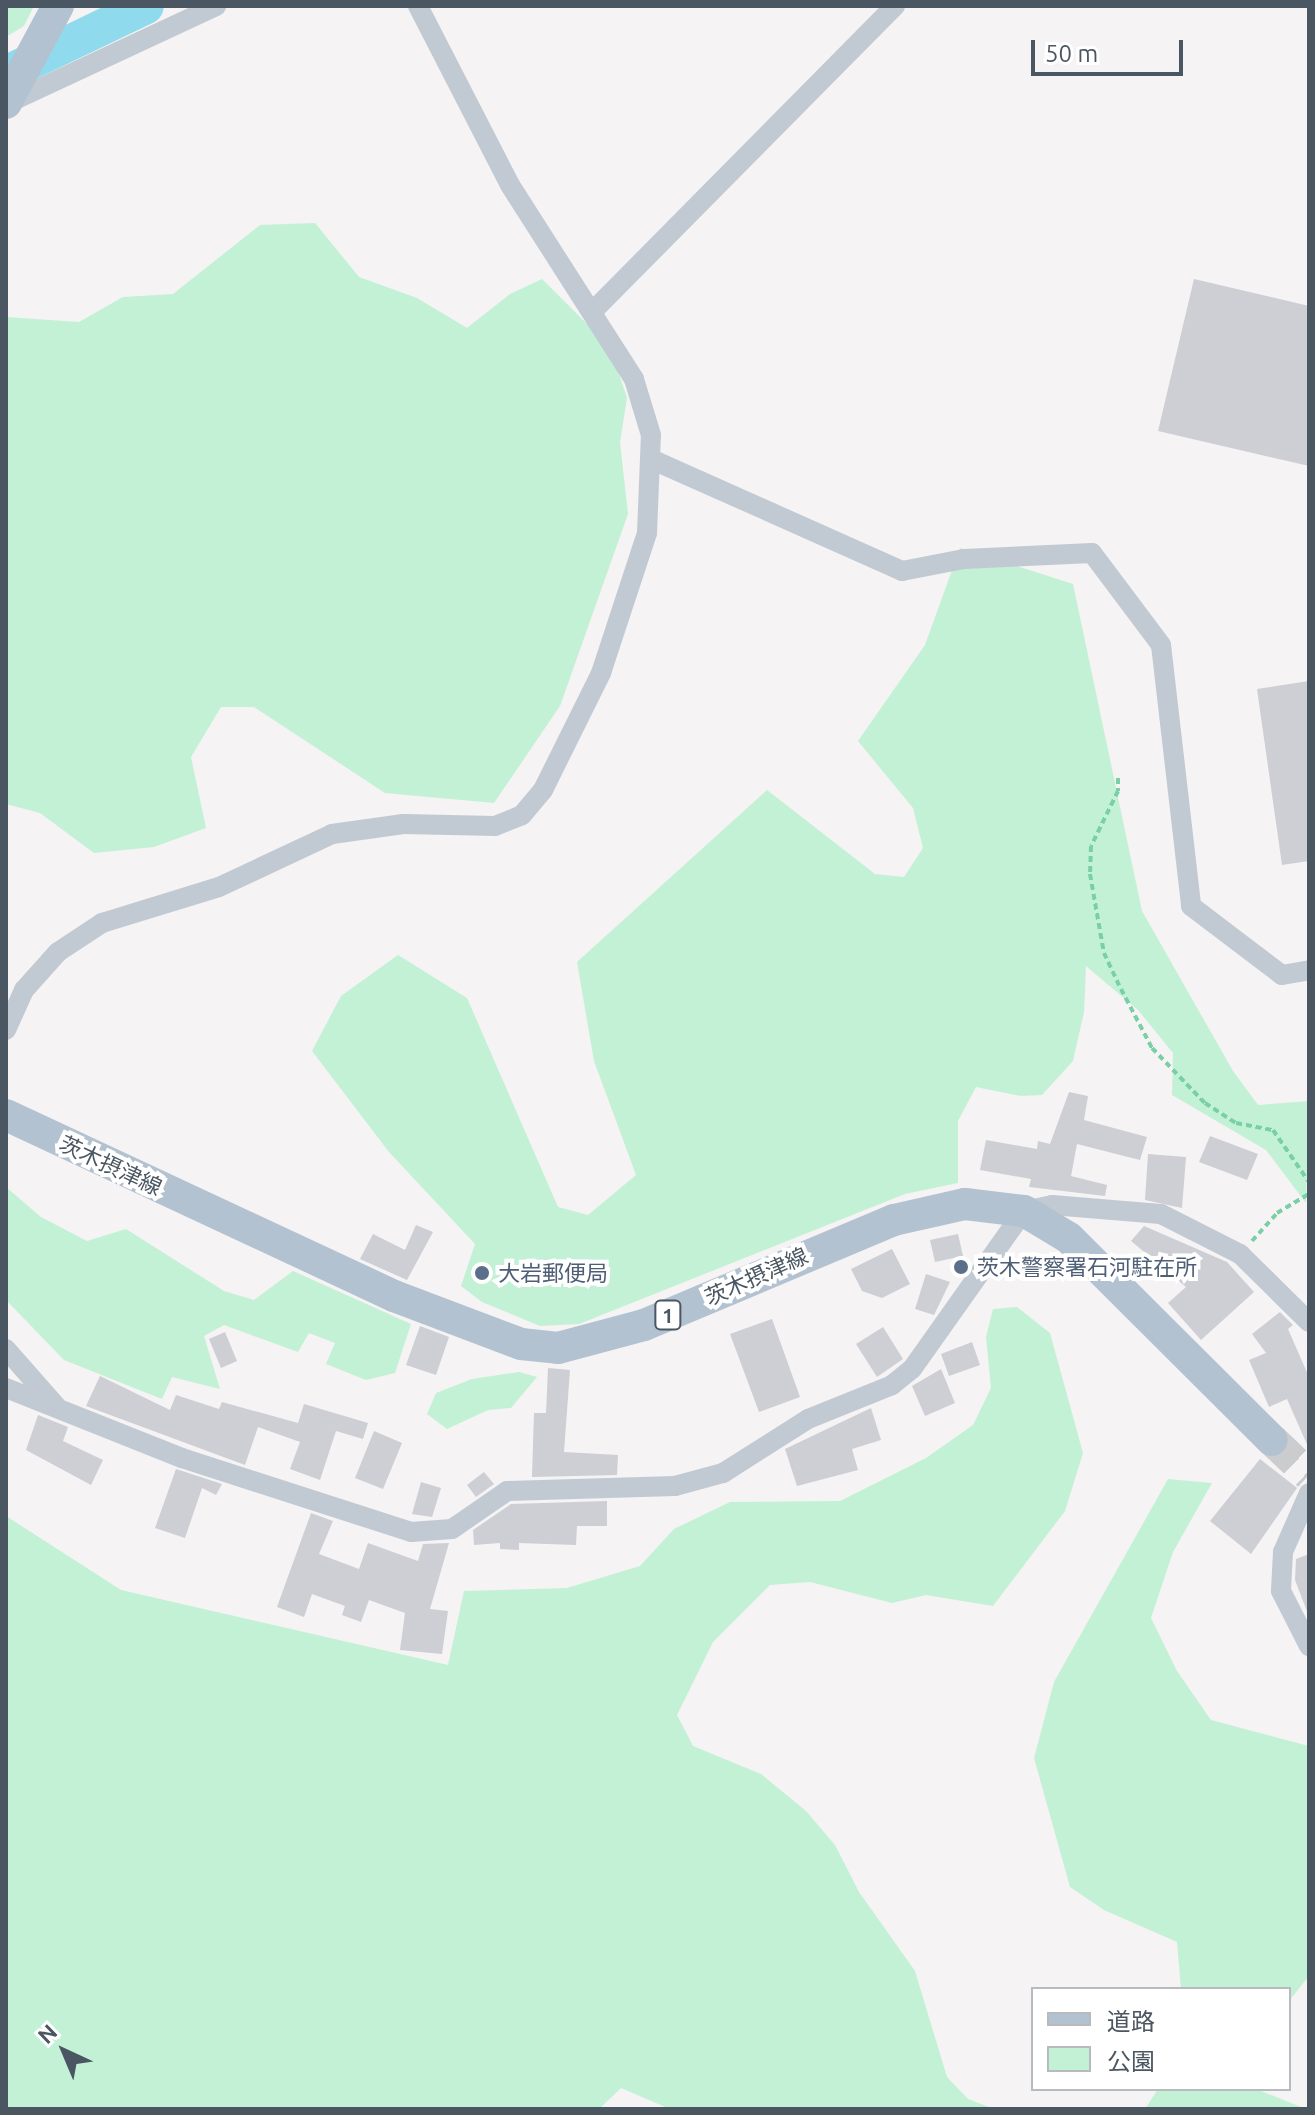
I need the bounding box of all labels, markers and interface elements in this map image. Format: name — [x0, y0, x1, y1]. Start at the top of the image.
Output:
scale bar — [1035, 24, 1187, 74]
text: 50 m — [1045, 40, 1098, 67]
street label: 茨木摂津線 — [56, 1130, 166, 1200]
street label: 茨木摂津線 — [700, 1242, 812, 1310]
place label: 茨木警察署石河駐在所 — [977, 1254, 1197, 1280]
marker: 茨木警察署石河駐在所 — [952, 1258, 970, 1276]
place label: 大岩郵便局 — [498, 1260, 608, 1286]
marker: 大岩郵便局 — [473, 1264, 491, 1282]
road number: 1 — [654, 1299, 682, 1331]
legend — [1031, 1987, 1291, 2091]
text: 道路 — [1107, 2008, 1155, 2035]
north arrow — [24, 2011, 104, 2091]
text: N — [32, 2019, 62, 2048]
text: 公園 — [1107, 2048, 1155, 2075]

